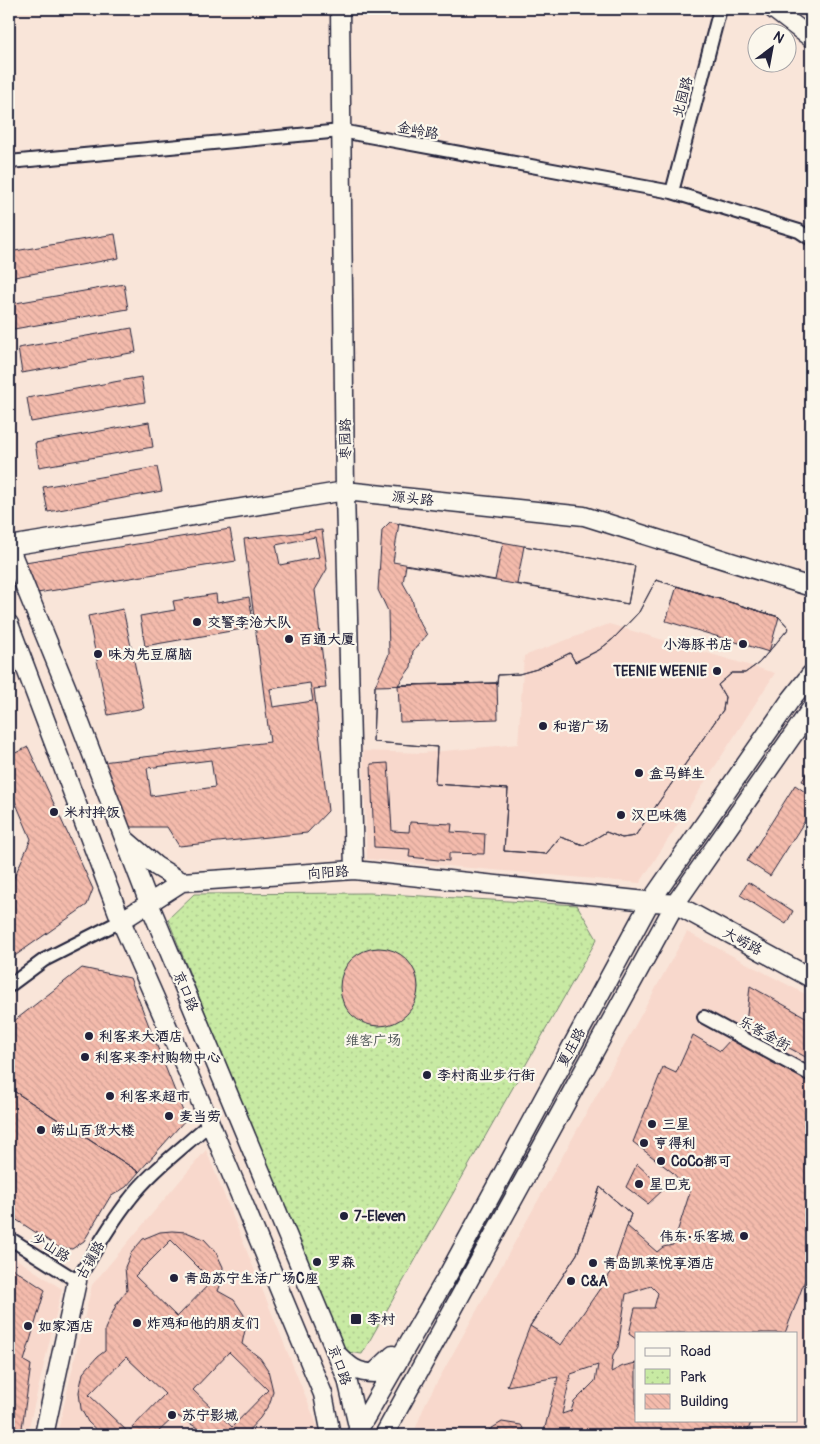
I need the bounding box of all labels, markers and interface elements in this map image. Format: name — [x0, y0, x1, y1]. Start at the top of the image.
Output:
north arrow — [748, 22, 798, 72]
text: N — [770, 28, 787, 47]
street label: 北园路 — [669, 75, 696, 120]
street label: 金岭路 — [396, 118, 440, 143]
street label: 枣园路 — [337, 418, 354, 460]
street label: 源头路 — [391, 488, 435, 509]
place label: 交警李沧大队 — [207, 614, 291, 631]
marker: 交警李沧大队 — [191, 616, 203, 628]
place label: 百通大厦 — [299, 631, 355, 648]
marker: 百通大厦 — [283, 633, 295, 645]
place label: 小海豚书店 — [663, 636, 733, 653]
marker: 小海豚书店 — [737, 638, 749, 650]
place label: 味为先豆腐脑 — [108, 646, 192, 663]
marker: 味为先豆腐脑 — [92, 648, 104, 660]
place label: TEENIE WEENIE — [612, 663, 708, 680]
marker: TEENIE WEENIE — [711, 665, 723, 677]
place label: 和谐广场 — [553, 718, 609, 735]
marker: 和谐广场 — [537, 720, 549, 732]
place label: 盒马鲜生 — [649, 765, 705, 782]
marker: 盒马鲜生 — [633, 767, 645, 779]
place label: 米村拌饭 — [64, 804, 120, 821]
marker: 米村拌饭 — [48, 806, 60, 818]
place label: 汉巴味德 — [631, 807, 687, 824]
marker: 汉巴味德 — [615, 809, 627, 821]
street label: 向阳路 — [306, 863, 350, 882]
street label: 大崂路 — [720, 924, 765, 959]
street label: 京口路 — [170, 969, 202, 1014]
street label: 乐客金街 — [736, 1012, 793, 1054]
street label: 夏庄路 — [554, 1025, 589, 1070]
place label: 利客来大酒店 — [99, 1028, 183, 1045]
marker: 利客来大酒店 — [83, 1030, 95, 1042]
park label: 维客广场 — [345, 1032, 401, 1049]
place label: 利客来李村购物中心 — [95, 1049, 221, 1066]
marker: 利客来李村购物中心 — [79, 1051, 91, 1063]
place label: 李村商业步行街 — [437, 1067, 535, 1084]
marker: 李村商业步行街 — [421, 1069, 433, 1081]
place label: 利客来超市 — [120, 1088, 190, 1105]
marker: 利客来超市 — [104, 1090, 116, 1102]
place label: 麦当劳 — [179, 1108, 221, 1125]
marker: 麦当劳 — [163, 1110, 175, 1122]
place label: 三星 — [662, 1116, 690, 1133]
marker: 三星 — [646, 1118, 658, 1130]
place label: 崂山百货大楼 — [51, 1122, 135, 1139]
marker: 崂山百货大楼 — [35, 1124, 47, 1136]
place label: 亨得利 — [654, 1135, 696, 1152]
marker: 亨得利 — [638, 1137, 650, 1149]
place label: CoCo都可 — [671, 1153, 731, 1170]
marker: CoCo都可 — [655, 1155, 667, 1167]
place label: 星巴克 — [649, 1176, 691, 1193]
marker: 星巴克 — [633, 1178, 645, 1190]
place label: 7-Eleven — [354, 1208, 406, 1225]
marker: 7-Eleven — [338, 1210, 350, 1222]
place label: 伟东·乐客城 — [659, 1228, 734, 1245]
street label: 少山路 — [28, 1229, 73, 1266]
marker: 伟东·乐客城 — [738, 1230, 750, 1242]
street label: 古镇路 — [73, 1238, 108, 1283]
place label: 罗森 — [327, 1254, 355, 1271]
place label: 青岛凯莱悦享酒店 — [603, 1255, 715, 1272]
marker: 罗森 — [311, 1256, 323, 1268]
marker: 青岛凯莱悦享酒店 — [587, 1257, 599, 1269]
place label: 青岛苏宁生活广场C座 — [184, 1270, 319, 1287]
marker: 青岛苏宁生活广场C座 — [168, 1272, 180, 1284]
place label: C&A — [581, 1273, 608, 1290]
marker: C&A — [565, 1275, 577, 1287]
place label: 李村 — [367, 1311, 395, 1328]
marker: 李村 — [349, 1312, 363, 1326]
place label: 炸鸡和他的朋友们 — [147, 1315, 259, 1332]
marker: 炸鸡和他的朋友们 — [131, 1317, 143, 1329]
place label: 如家酒店 — [38, 1318, 94, 1335]
marker: 如家酒店 — [22, 1320, 34, 1332]
legend — [635, 1332, 798, 1422]
text: Road — [680, 1342, 711, 1361]
street label: 京口路 — [324, 1343, 355, 1388]
text: Park — [680, 1368, 707, 1387]
text: Building — [680, 1392, 728, 1411]
place label: 苏宁影城 — [182, 1407, 238, 1424]
marker: 苏宁影城 — [166, 1409, 178, 1421]

